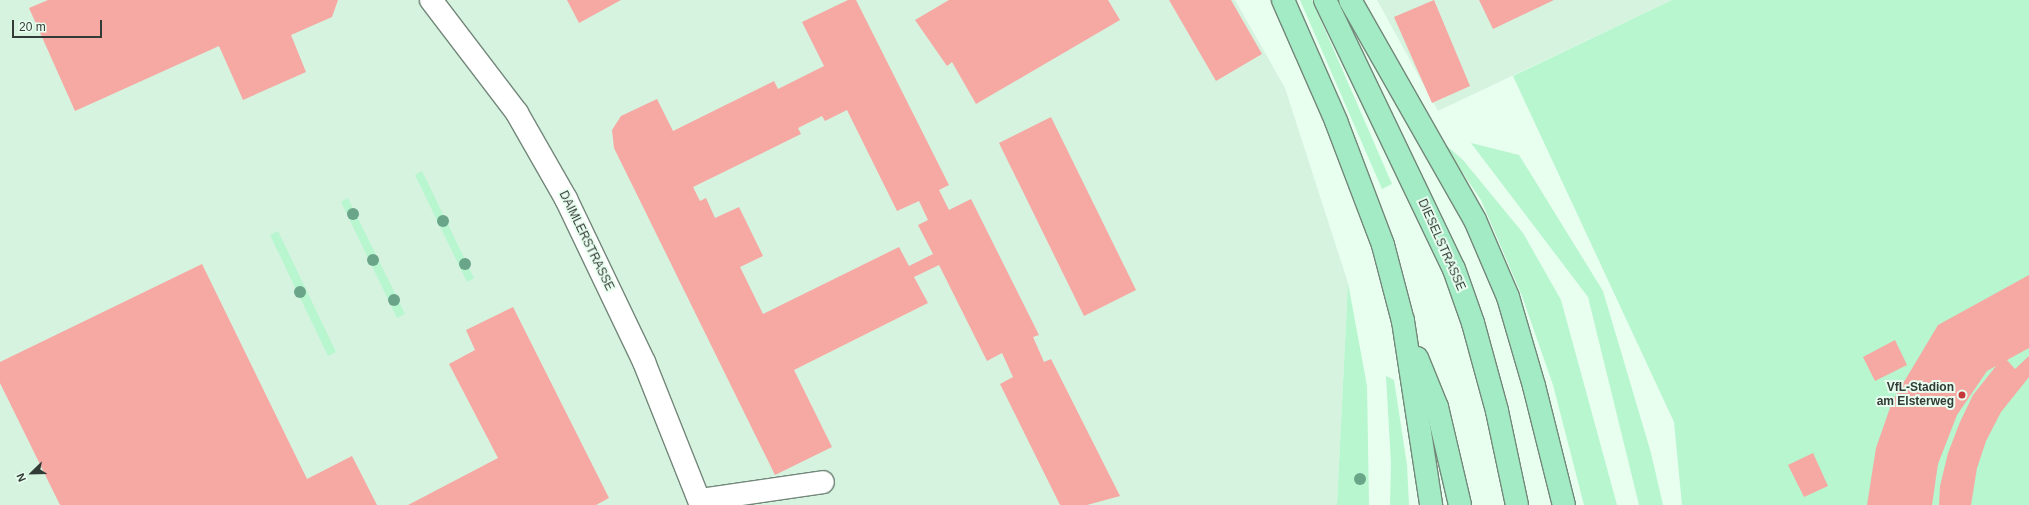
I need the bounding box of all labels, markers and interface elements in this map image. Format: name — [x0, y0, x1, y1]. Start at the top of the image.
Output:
scale bar — [14, 12, 104, 38]
text: 20 m — [19, 20, 46, 34]
street label: DAIMLERSTRASSE — [556, 189, 616, 293]
street label: DIESELSTRASSE — [1414, 197, 1468, 293]
place label: VfL-Stadion am Elsterweg — [1877, 381, 1954, 409]
marker: VfL-Stadion am Elsterweg — [1957, 390, 1967, 400]
north arrow — [12, 453, 52, 493]
text: N — [14, 472, 28, 484]

